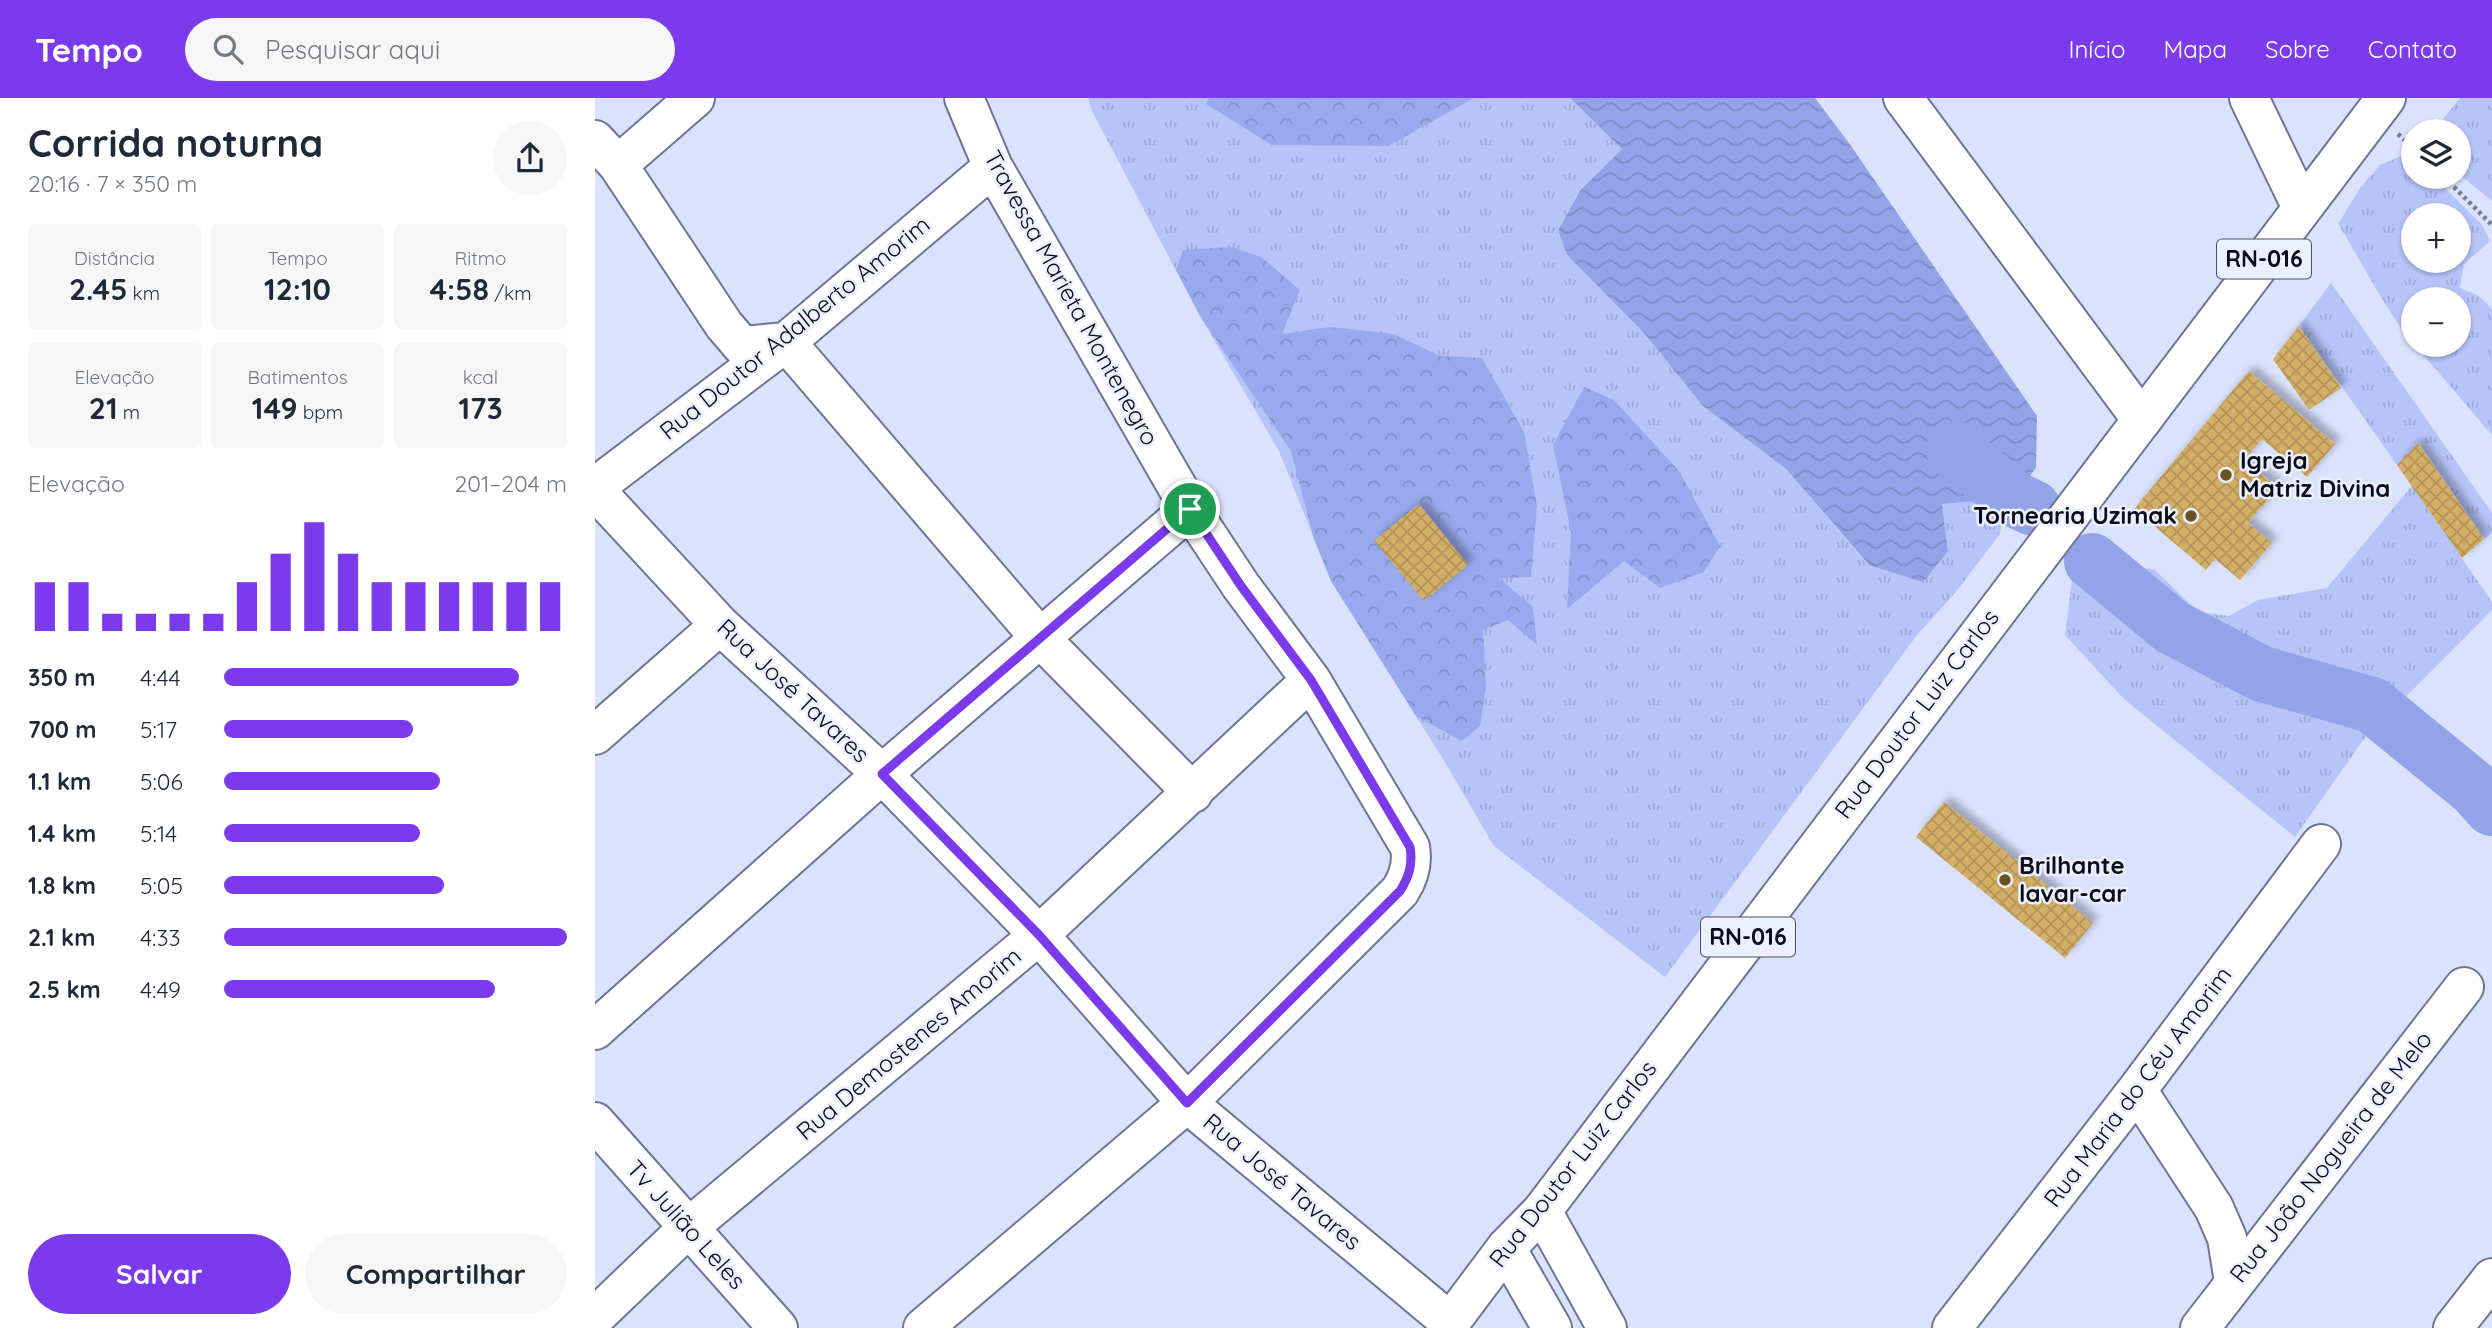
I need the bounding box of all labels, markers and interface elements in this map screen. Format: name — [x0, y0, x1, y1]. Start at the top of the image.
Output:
search box — [185, 18, 675, 81]
text: Tempo — [35, 29, 143, 70]
icon: search — [209, 30, 247, 68]
text: Pesquisar aqui — [265, 33, 440, 66]
text: Início — [2068, 34, 2125, 64]
text: Mapa — [2163, 34, 2227, 64]
text: Sobre — [2265, 34, 2330, 64]
text: Contato — [2368, 34, 2457, 64]
text: Corrida noturna — [28, 119, 323, 167]
map controls — [2401, 119, 2471, 357]
button: layers — [2401, 119, 2471, 189]
button: share — [493, 121, 567, 195]
street label: Travessa Marieta Montenegro — [978, 145, 1166, 450]
text: 20:16 · 7 × 350 m — [28, 169, 197, 198]
button: + — [2401, 203, 2471, 273]
street label: Rua Doutor Adalberto Amorim — [653, 209, 936, 446]
road number: RN-016 — [2217, 240, 2311, 278]
text: Distância — [74, 246, 155, 270]
text: Tempo — [267, 246, 328, 270]
text: Ritmo — [454, 246, 507, 270]
text: 2.45 — [69, 270, 127, 308]
text: 12:10 — [264, 270, 331, 308]
text: 4:58 — [429, 270, 489, 308]
text: km — [127, 281, 160, 305]
text: /km — [489, 281, 532, 305]
button: − — [2401, 287, 2471, 357]
text: Elevação — [75, 365, 154, 389]
text: Batimentos — [247, 365, 348, 389]
text: kcal — [463, 365, 498, 389]
text: 21 — [89, 389, 118, 427]
text: 149 — [252, 389, 298, 427]
text: 173 — [458, 389, 503, 427]
text: m — [118, 400, 140, 424]
text: bpm — [298, 400, 343, 424]
place label: Igreja Matriz Divina — [2240, 445, 2390, 503]
marker: Igreja Matriz Divina — [2218, 467, 2234, 483]
text: Elevação — [28, 469, 125, 498]
text: 201–204 m — [455, 469, 567, 498]
pin — [1160, 479, 1220, 539]
icon: arrive — [1171, 490, 1209, 528]
place label: Tornearia Uzimak — [1973, 500, 2177, 530]
marker: Tornearia Uzimak — [2183, 508, 2199, 524]
street label: Rua Doutor Luiz Carlos — [1828, 603, 2005, 824]
street label: Rua José Tavares — [711, 612, 876, 769]
text: 350 m — [28, 663, 95, 692]
text: 4:44 — [140, 663, 181, 692]
text: 700 m — [28, 715, 97, 744]
text: 5:17 — [140, 715, 177, 744]
text: 1.1 km — [28, 767, 91, 796]
text: 5:06 — [140, 767, 183, 796]
text: 1.4 km — [28, 819, 96, 848]
text: 5:14 — [140, 819, 177, 848]
place label: Brilhante lavar-car — [2019, 850, 2127, 908]
text: 1.8 km — [28, 871, 96, 900]
text: 5:05 — [140, 871, 183, 900]
marker: Brilhante lavar-car — [1997, 872, 2013, 888]
road number: RN-016 — [1701, 918, 1795, 957]
text: 2.1 km — [28, 923, 95, 952]
text: 4:33 — [140, 923, 181, 952]
street label: Rua Demostenes Amorim — [790, 940, 1027, 1146]
street label: Rua Maria do Céu Amorim — [2037, 960, 2238, 1213]
text: 2.5 km — [28, 975, 101, 1004]
text: 4:49 — [140, 975, 181, 1004]
street label: Rua João Nogueira de Melo — [2223, 1024, 2438, 1288]
street label: Rua Doutor Luiz Carlos — [1482, 1054, 1662, 1273]
street label: Rua José Tavares — [1197, 1106, 1368, 1256]
street label: Tv Julião Leles — [621, 1154, 753, 1295]
button: Salvar — [28, 1234, 291, 1314]
button: Compartilhar — [305, 1234, 567, 1314]

